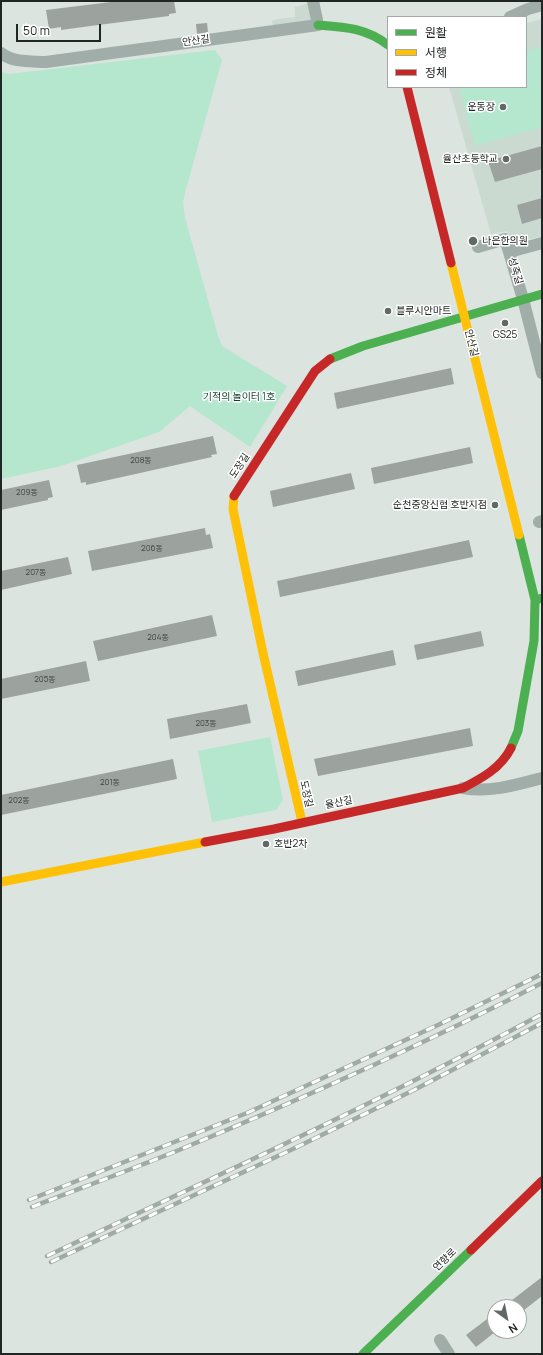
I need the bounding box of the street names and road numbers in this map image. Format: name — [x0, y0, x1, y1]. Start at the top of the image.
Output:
street label: 안산길 — [181, 33, 211, 49]
street label: 성죽길 — [505, 256, 525, 286]
street label: 안산길 — [462, 328, 480, 358]
street label: 도장길 — [227, 451, 253, 481]
street label: 도장길 — [297, 779, 315, 809]
street label: 율산길 — [324, 794, 354, 812]
street label: 연향로 — [431, 1246, 459, 1274]

